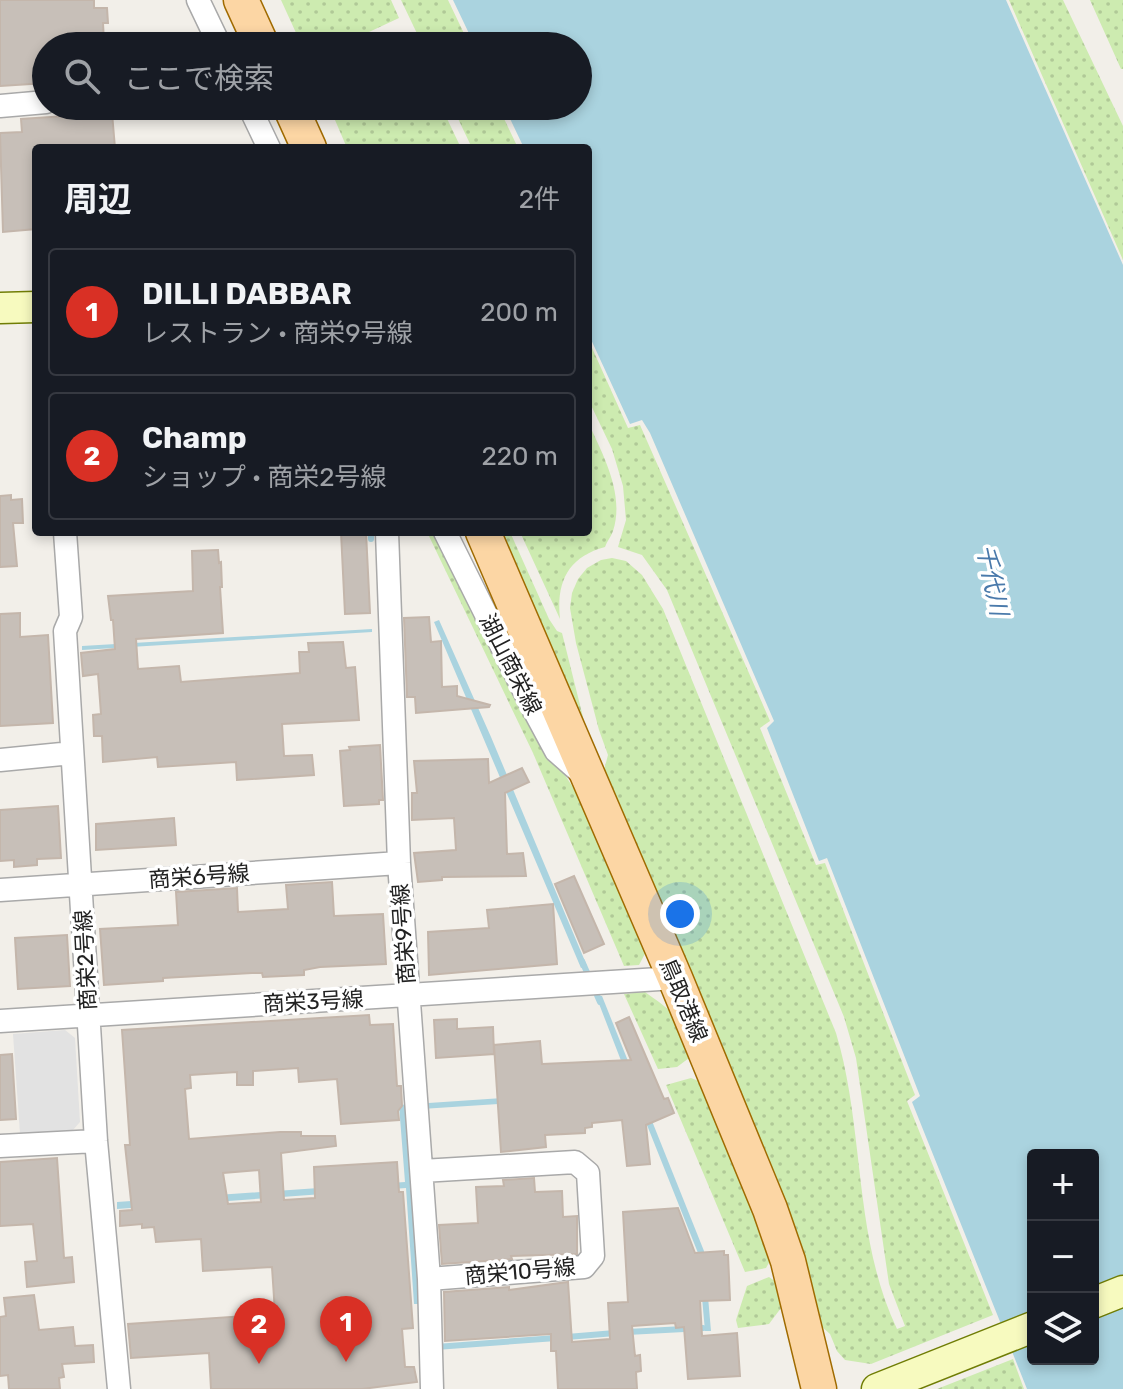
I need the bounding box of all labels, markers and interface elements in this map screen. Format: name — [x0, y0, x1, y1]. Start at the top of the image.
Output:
search box — [32, 32, 592, 120]
icon: search — [60, 54, 104, 98]
text: ここで検索 — [124, 61, 274, 97]
text: 周辺 — [64, 179, 132, 220]
text: 2件 — [519, 184, 560, 215]
text: DILLI DABBAR — [142, 276, 352, 312]
text: 1 — [86, 297, 98, 328]
text: 200 m — [480, 297, 558, 328]
text: レストラン · 商栄9号線 — [142, 318, 413, 349]
text: Champ — [142, 420, 247, 456]
text: 2 — [84, 441, 100, 472]
text: 220 m — [481, 441, 558, 472]
text: ショップ · 商栄2号線 — [142, 462, 387, 493]
water label: 千代川 — [971, 542, 1014, 621]
street label: 湖山商栄線 — [474, 609, 548, 719]
street label: 商栄6号線 — [148, 859, 250, 893]
street label: 商栄9号線 — [387, 883, 420, 985]
your location — [660, 894, 700, 934]
street label: 商栄2号線 — [69, 909, 102, 1011]
street label: 鳥取港線 — [654, 954, 713, 1046]
street label: 商栄3号線 — [262, 985, 364, 1018]
map controls — [1027, 1149, 1099, 1365]
button: + — [1027, 1149, 1099, 1221]
button: − — [1027, 1221, 1099, 1293]
street label: 商栄10号線 — [463, 1253, 577, 1290]
button: layers — [1027, 1293, 1099, 1365]
pin: 1 — [320, 1296, 372, 1362]
pin: 2 — [233, 1298, 285, 1364]

